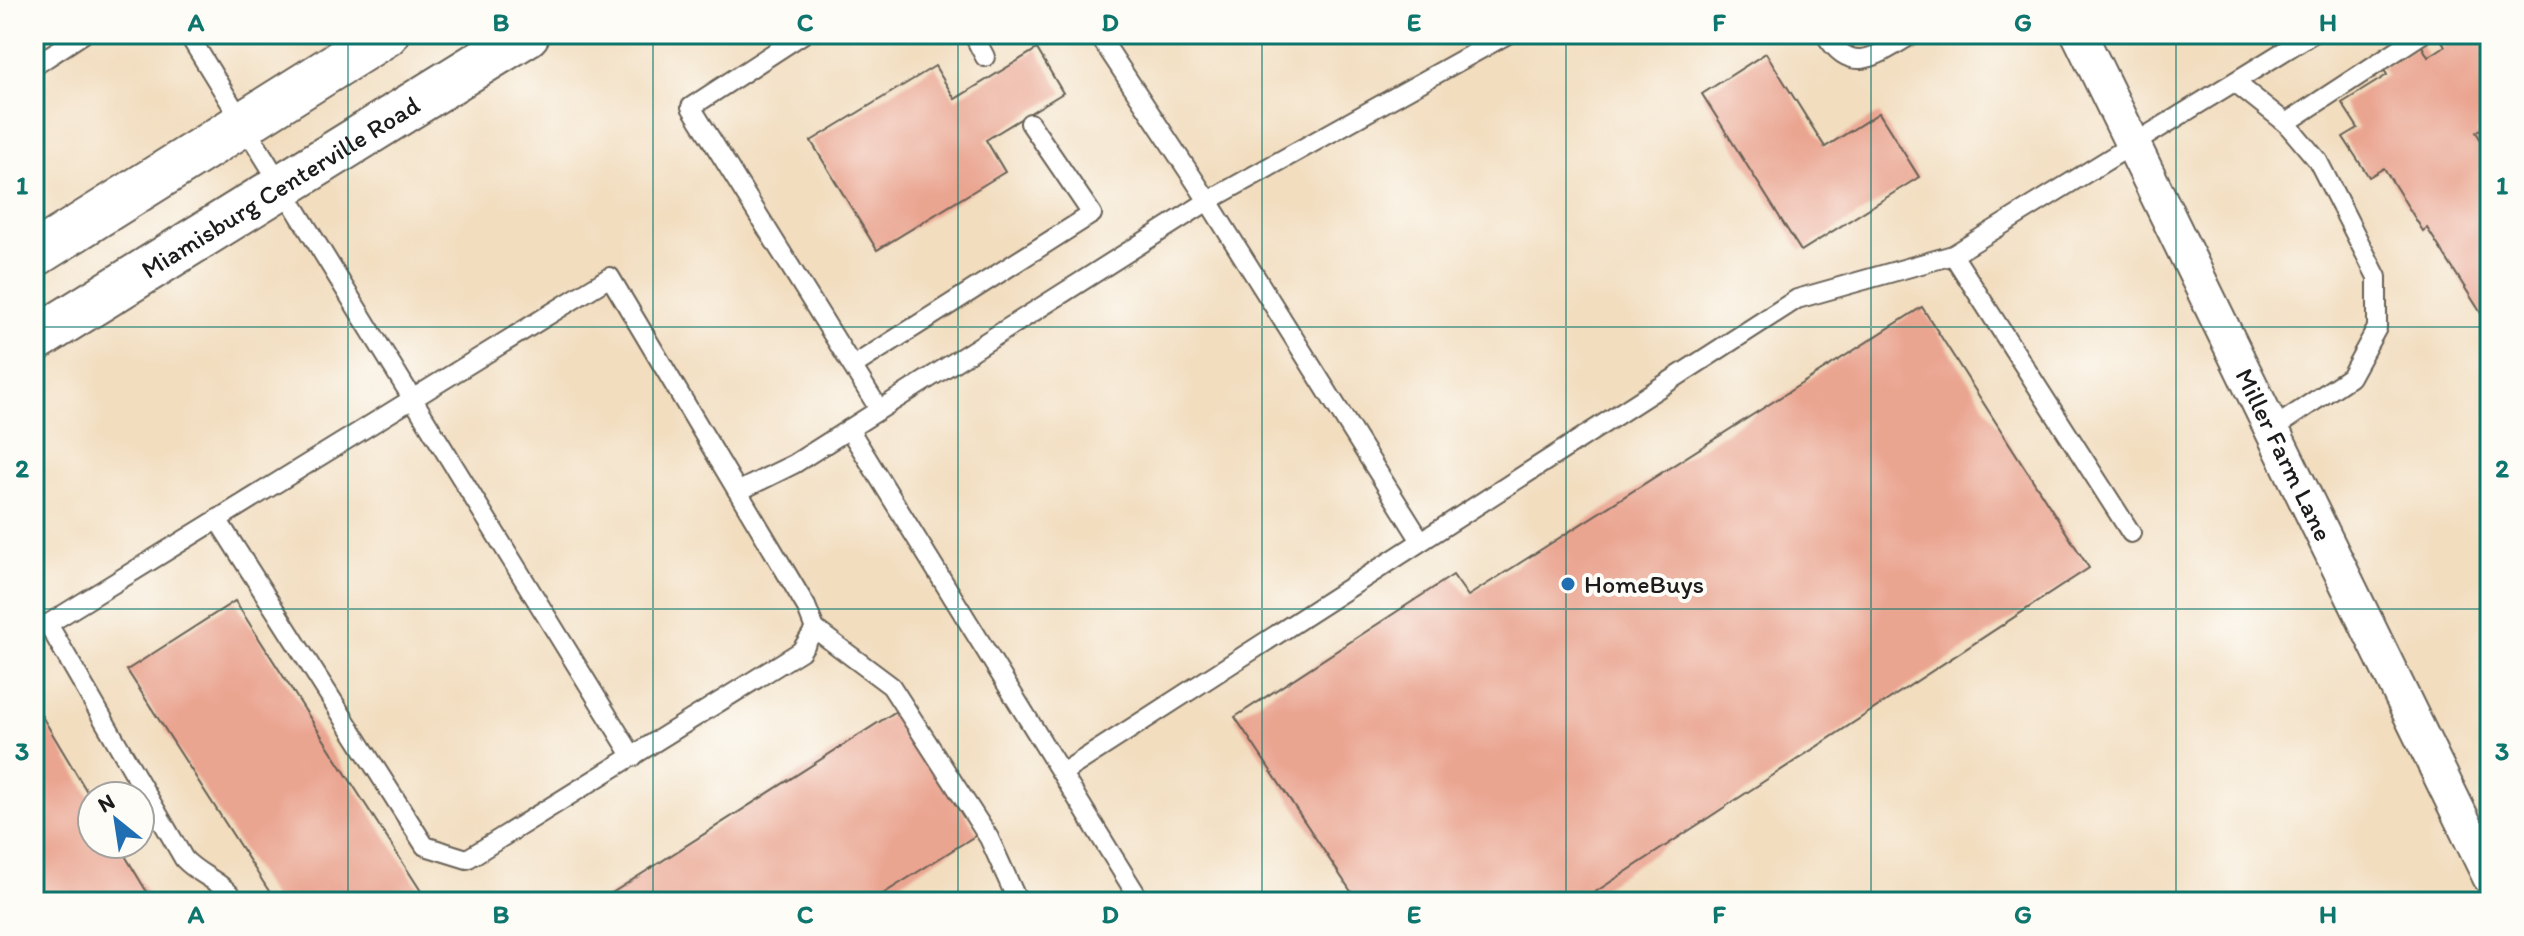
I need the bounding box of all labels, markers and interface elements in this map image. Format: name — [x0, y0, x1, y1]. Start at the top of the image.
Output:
text: A — [187, 6, 205, 38]
text: B — [493, 6, 510, 38]
text: C — [797, 6, 814, 38]
text: D — [1101, 6, 1119, 38]
text: E — [1407, 6, 1421, 38]
text: F — [1712, 6, 1726, 38]
text: G — [2014, 6, 2032, 38]
text: H — [2319, 6, 2337, 38]
street label: Miamisburg Centerville Road — [135, 89, 425, 285]
text: 1 — [16, 169, 28, 201]
text: 1 — [2496, 169, 2508, 201]
street label: Miller Farm Lane — [2228, 363, 2340, 546]
text: 2 — [15, 452, 29, 484]
text: 2 — [2495, 452, 2509, 484]
place label: HomeBuys — [1584, 568, 1704, 600]
marker: HomeBuys — [1559, 575, 1577, 593]
text: 3 — [15, 735, 29, 767]
text: 3 — [2495, 735, 2509, 767]
north arrow — [76, 780, 156, 860]
text: N — [93, 788, 119, 819]
text: A — [187, 898, 205, 930]
text: B — [493, 898, 510, 930]
text: C — [797, 898, 814, 930]
text: D — [1101, 898, 1119, 930]
text: E — [1407, 898, 1421, 930]
text: F — [1712, 898, 1726, 930]
text: G — [2014, 898, 2032, 930]
text: H — [2319, 898, 2337, 930]

